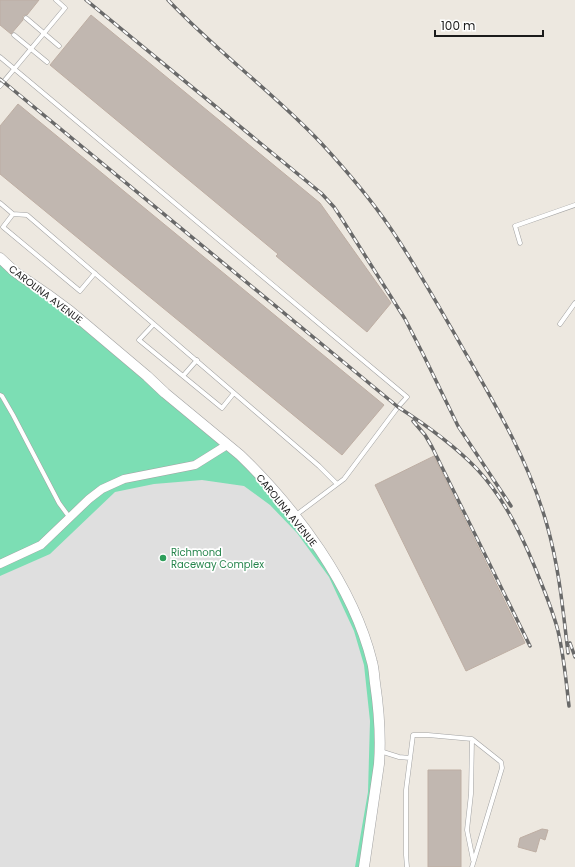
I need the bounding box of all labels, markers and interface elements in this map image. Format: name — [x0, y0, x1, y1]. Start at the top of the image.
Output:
scale bar — [435, 12, 543, 38]
text: 100 m — [441, 17, 475, 34]
street label: CAROLINA AVENUE — [6, 262, 86, 327]
street label: CAROLINA AVENUE — [253, 471, 320, 550]
place label: Richmond Raceway Complex — [171, 545, 264, 572]
marker: Richmond Raceway Complex — [158, 553, 168, 563]

